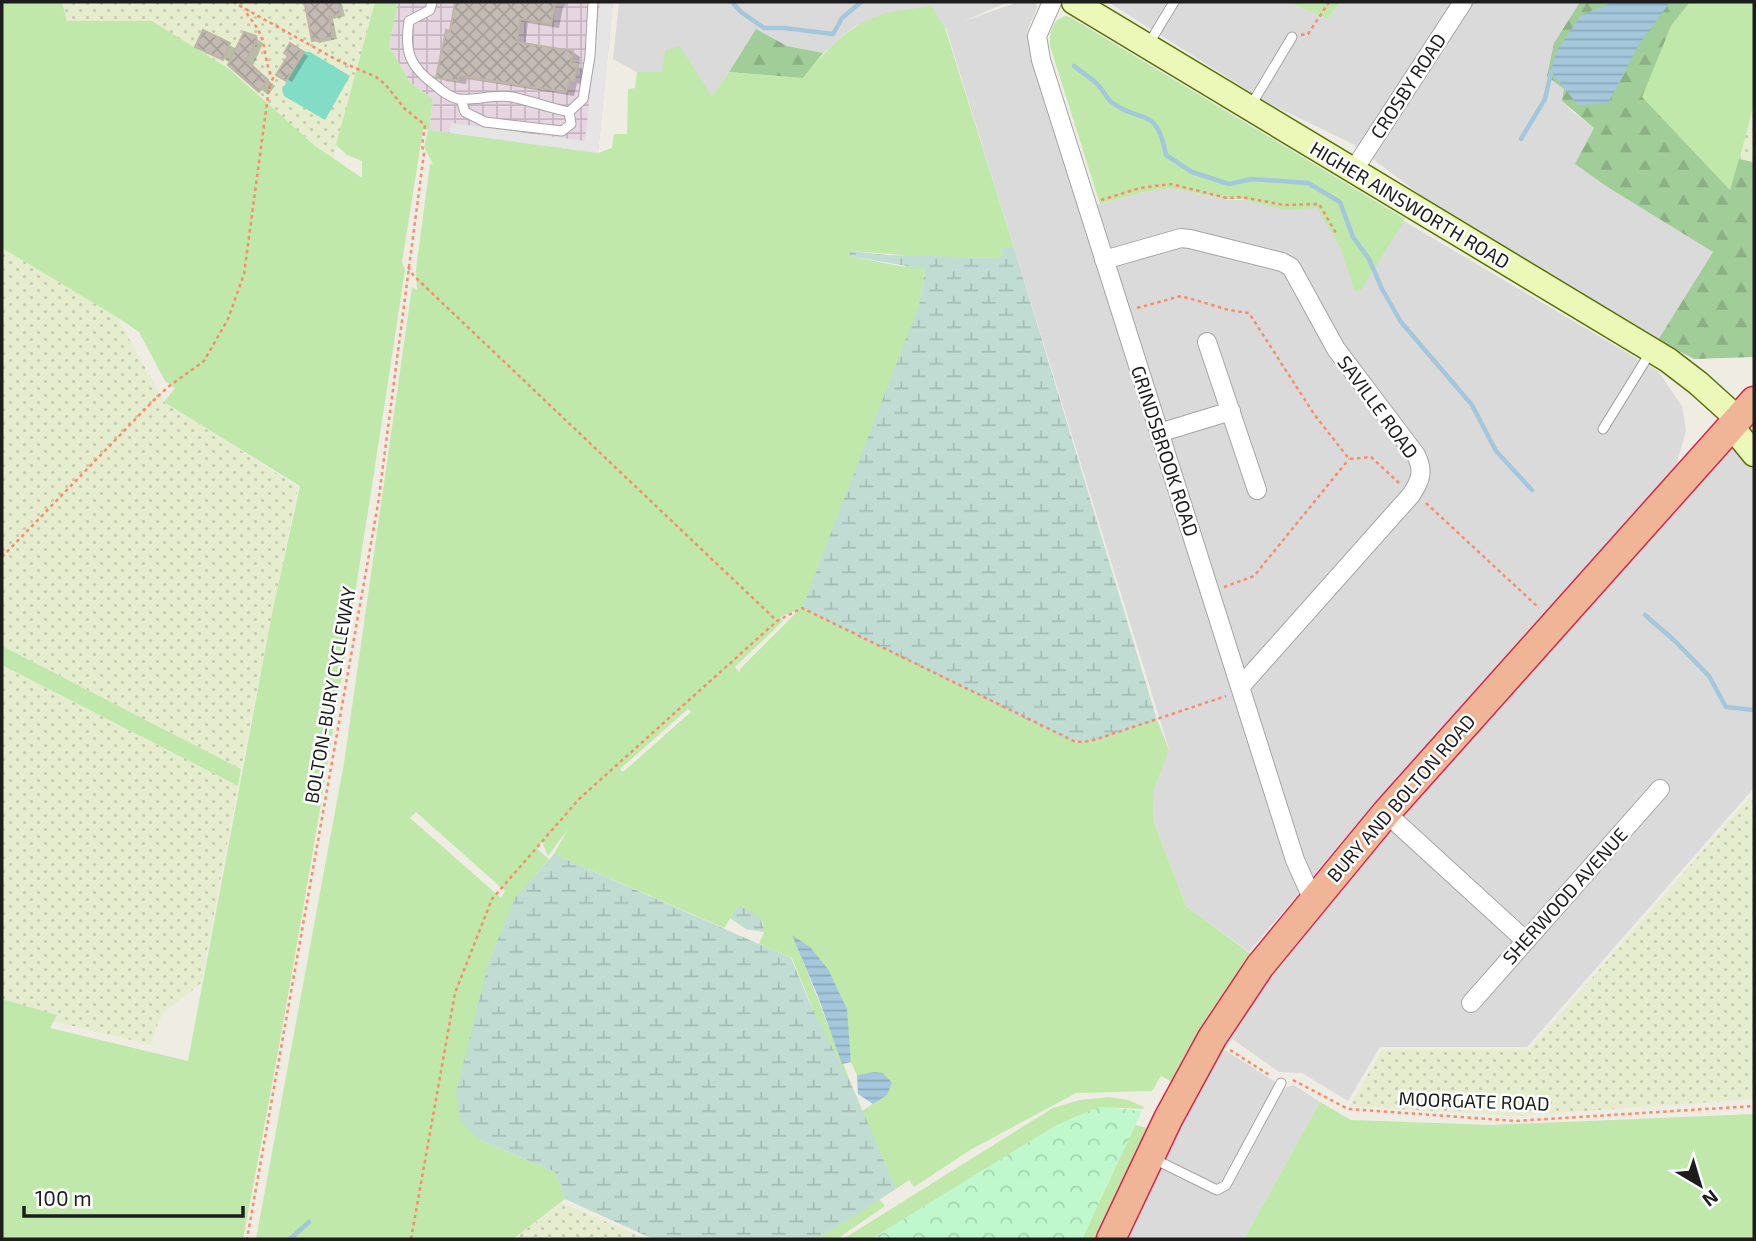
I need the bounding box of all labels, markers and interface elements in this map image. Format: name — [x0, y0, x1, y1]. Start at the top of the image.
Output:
street label: CROSBY ROAD — [1365, 29, 1450, 143]
street label: HIGHER AINSWORTH ROAD — [1306, 136, 1514, 273]
street label: SAVILLE ROAD — [1333, 351, 1423, 463]
street label: GRINDSBROOK ROAD — [1127, 363, 1204, 539]
street label: BOLTON-BURY CYCLEWAY — [299, 584, 360, 805]
street label: BURY AND BOLTON ROAD — [1322, 709, 1480, 886]
street label: SHERWOOD AVENUE — [1497, 823, 1632, 969]
street label: MOORGATE ROAD — [1398, 1086, 1550, 1115]
north arrow — [1665, 1150, 1735, 1220]
scale bar — [24, 1174, 243, 1218]
text: 100 m — [35, 1185, 92, 1210]
text: N — [1698, 1186, 1723, 1212]

